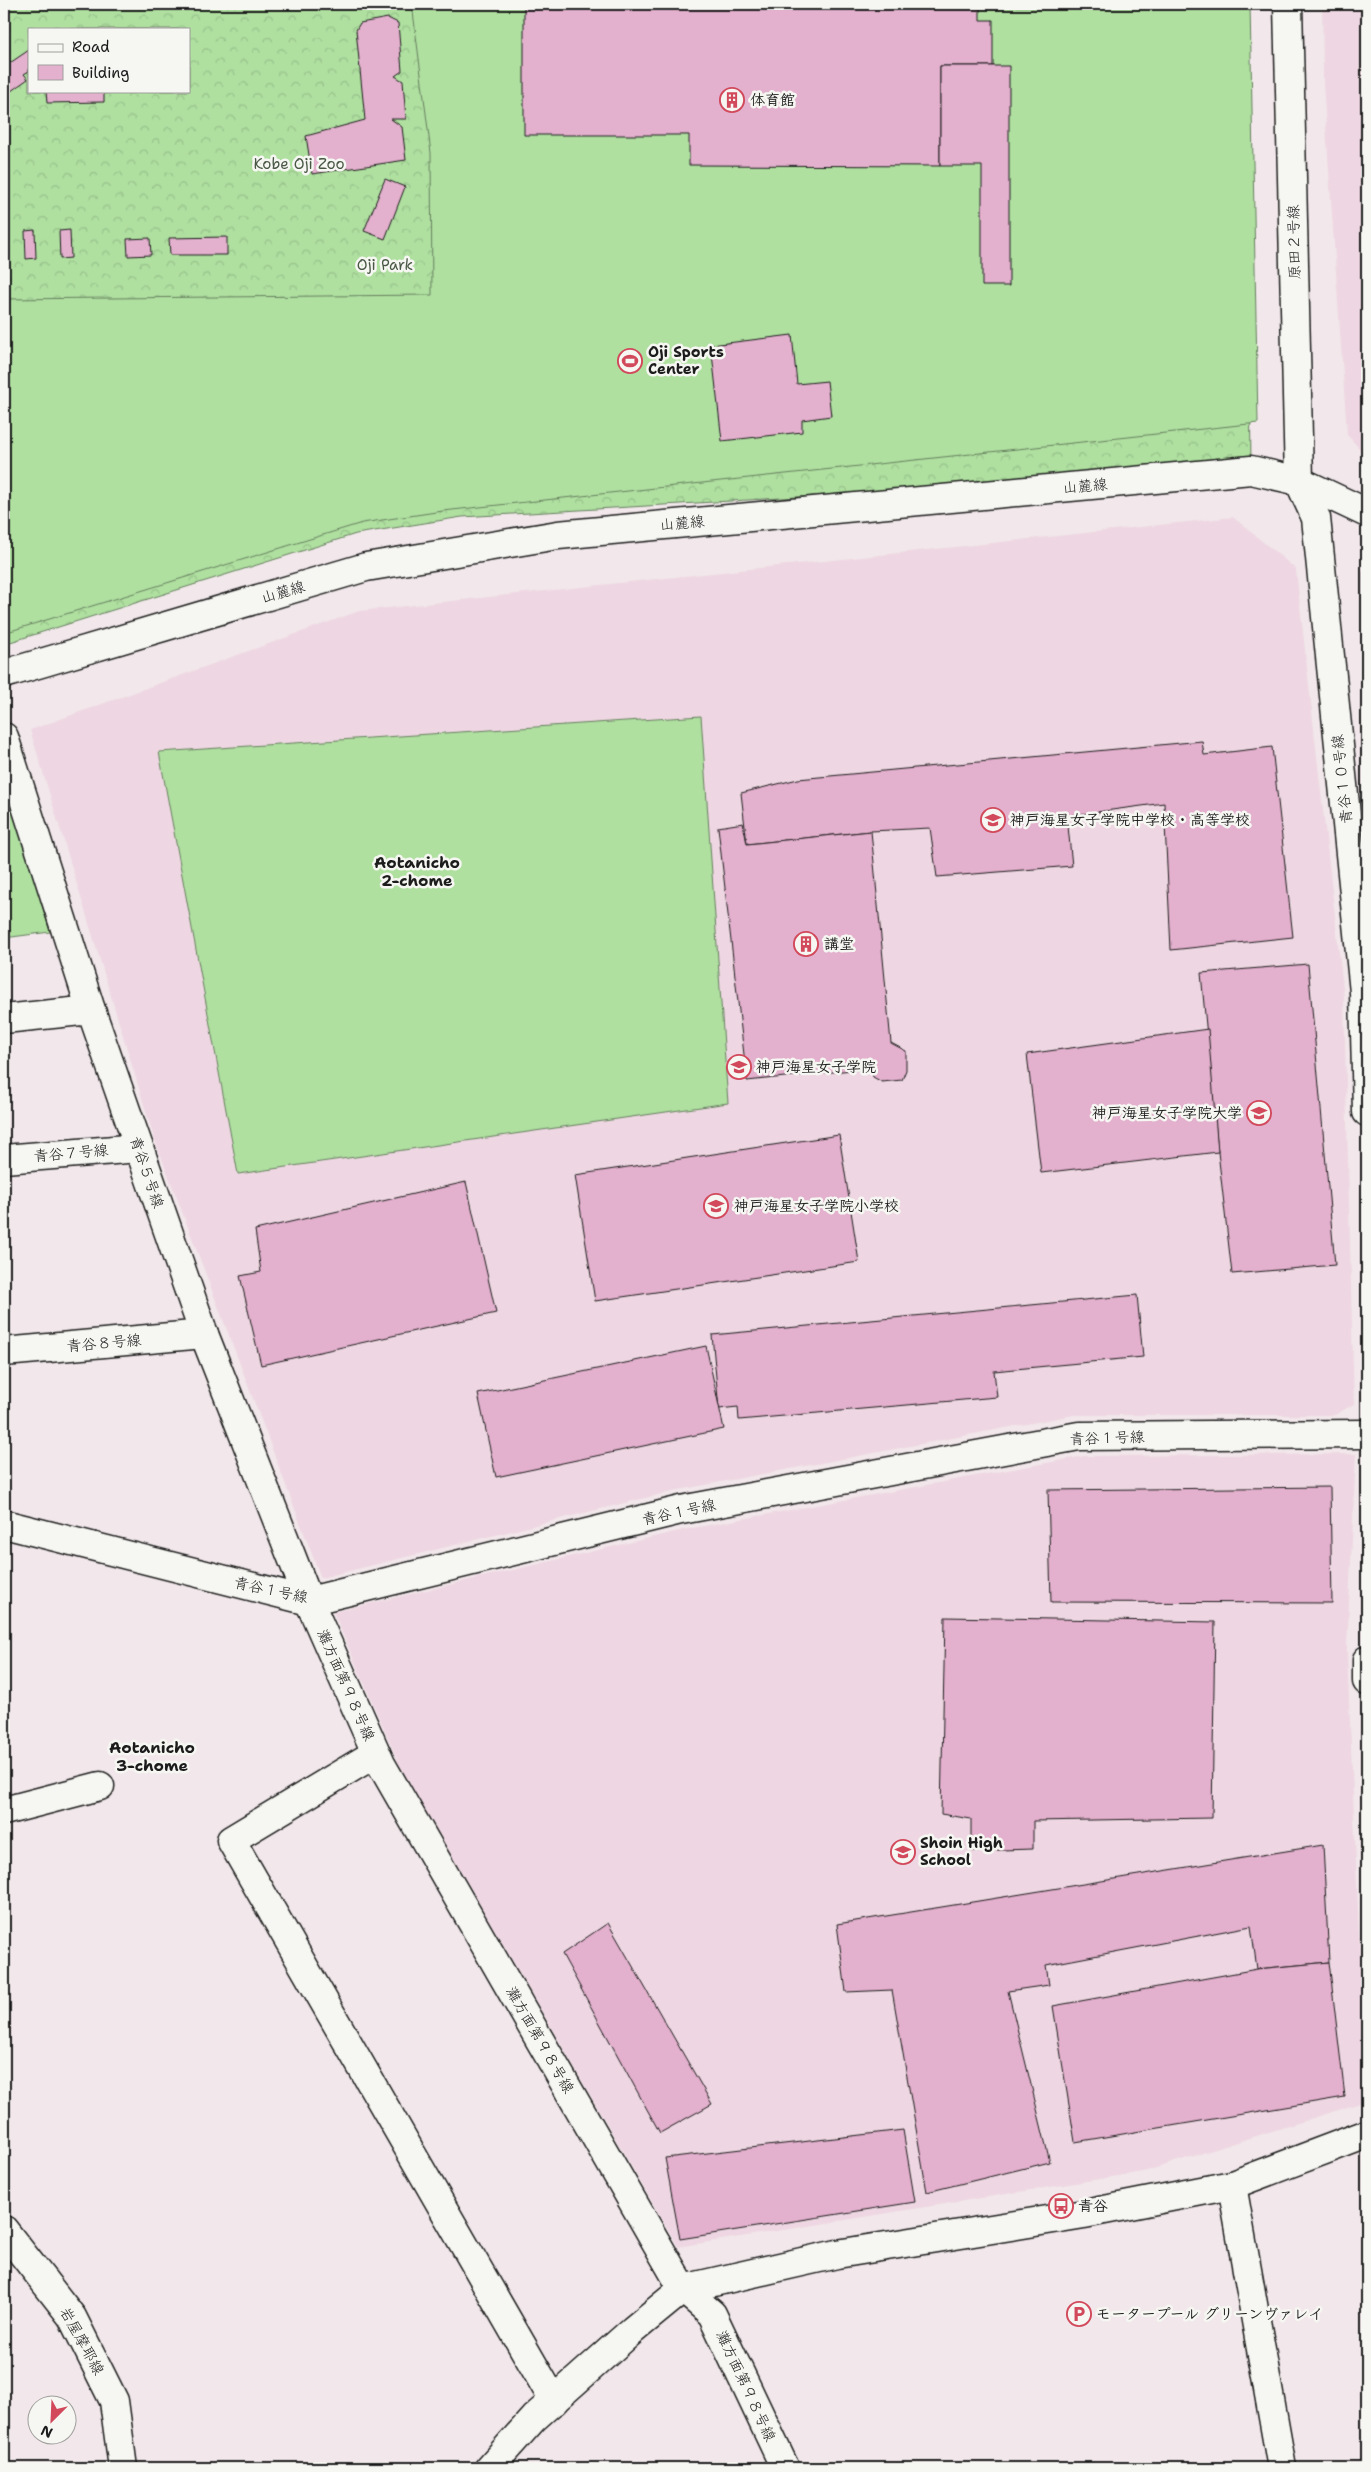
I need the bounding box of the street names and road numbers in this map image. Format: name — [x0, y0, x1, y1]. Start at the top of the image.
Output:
street label: 原田２号線 — [1283, 204, 1305, 280]
street label: 山麓線 — [1062, 474, 1108, 498]
street label: 山麓線 — [659, 511, 705, 535]
street label: 山麓線 — [259, 576, 307, 608]
street label: 青谷１０号線 — [1327, 733, 1357, 825]
street label: 青谷５号線 — [125, 1133, 169, 1211]
street label: 青谷７号線 — [33, 1140, 109, 1166]
street label: 青谷８号線 — [66, 1330, 142, 1356]
street label: 青谷１号線 — [1069, 1427, 1145, 1449]
street label: 青谷１号線 — [640, 1494, 718, 1530]
street label: 青谷１号線 — [232, 1572, 310, 1608]
street label: 灘方面第９８号線 — [312, 1626, 380, 1744]
street label: 灘方面第９８号線 — [501, 1983, 579, 2097]
street label: 岩屋摩耶線 — [55, 2303, 109, 2379]
street label: 灘方面第９８号線 — [712, 2327, 780, 2445]

